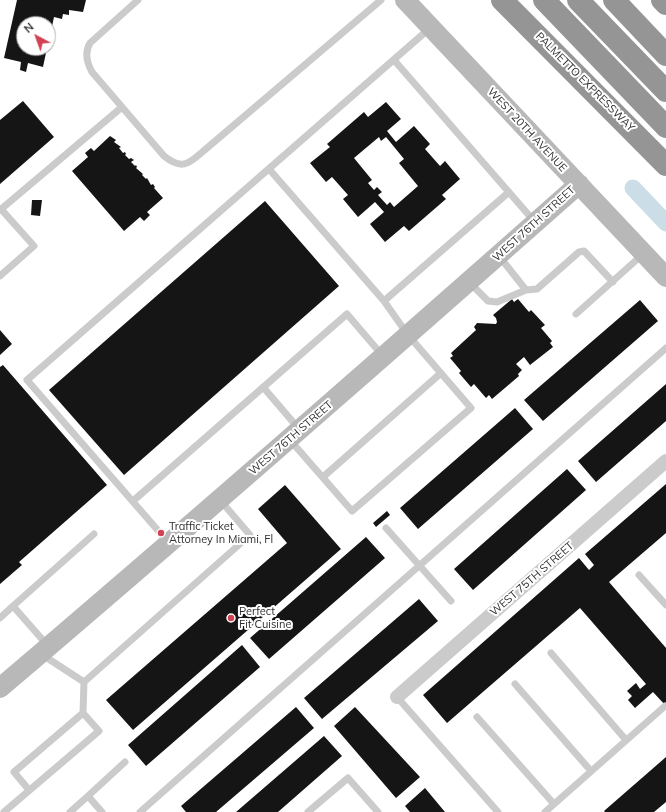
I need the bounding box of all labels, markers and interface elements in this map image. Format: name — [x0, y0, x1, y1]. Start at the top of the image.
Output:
north arrow — [16, 16, 56, 56]
text: N — [21, 20, 37, 36]
street label: PALMETTO EXPRESSWAY — [533, 30, 637, 134]
street label: WEST 20TH AVENUE — [485, 85, 569, 175]
street label: WEST 76TH STREET — [490, 184, 578, 264]
street label: WEST 76TH STREET — [247, 398, 335, 478]
place label: Traffic Ticket Attorney In Miami, Fl — [169, 520, 273, 546]
marker: Traffic Ticket Attorney In Miami, Fl — [156, 528, 166, 538]
street label: WEST 75TH STREET — [488, 539, 576, 619]
place label: Perfect Fit Cuisine — [239, 605, 291, 631]
marker: Perfect Fit Cuisine — [226, 613, 236, 623]

